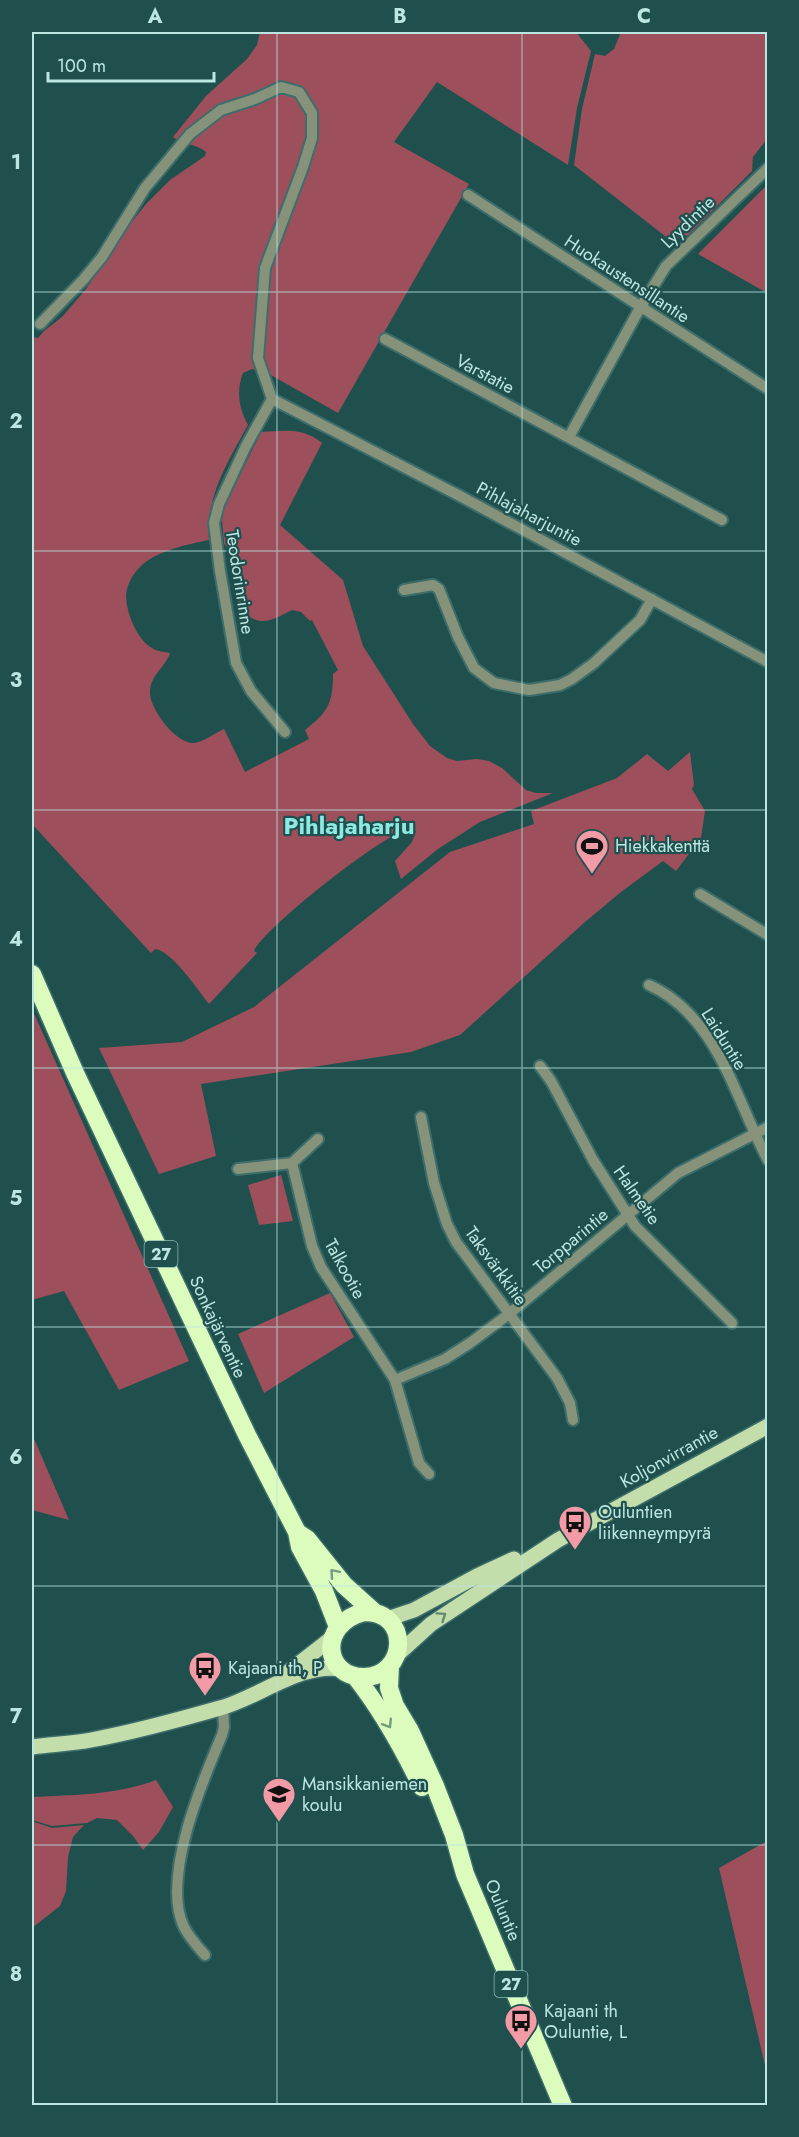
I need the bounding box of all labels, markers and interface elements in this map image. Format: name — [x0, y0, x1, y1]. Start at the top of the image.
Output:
text: A — [147, 2, 163, 31]
text: B — [393, 2, 407, 31]
text: C — [637, 2, 651, 31]
scale bar — [48, 45, 214, 83]
text: 100 m — [57, 53, 106, 79]
text: 1 — [11, 148, 21, 177]
street label: Lyydintie — [655, 190, 721, 254]
street label: Huokaustensillantie — [559, 229, 695, 329]
street label: Varstatie — [451, 348, 519, 400]
text: 2 — [9, 407, 23, 436]
street label: Pihlajaharjuntie — [472, 475, 586, 553]
street label: Teodorinrinne — [219, 528, 261, 636]
text: 3 — [10, 666, 22, 695]
district label: Pihlajaharju — [284, 808, 414, 843]
sports icon: Hiekkakenttä — [574, 828, 610, 875]
place label: Hiekkakenttä — [615, 833, 710, 859]
text: 4 — [9, 925, 23, 954]
street label: Laiduntie — [695, 1003, 753, 1075]
street label: Halmetie — [607, 1160, 667, 1230]
text: 5 — [10, 1184, 23, 1213]
street label: Torpparintie — [528, 1202, 614, 1280]
street label: Taksvärkkitie — [458, 1221, 534, 1311]
street label: Talkootie — [318, 1234, 372, 1304]
road number: 27 — [144, 1241, 178, 1267]
street label: Sonkajärventie — [183, 1272, 253, 1382]
street label: Koljonvirrantie — [615, 1419, 723, 1495]
text: 6 — [9, 1443, 23, 1472]
place label: Ouluntien liikenneympyrä — [598, 1499, 711, 1546]
bus stop icon: Ouluntien liikenneympyrä — [557, 1504, 593, 1551]
one-way arrow — [330, 1569, 341, 1580]
one-way arrow — [435, 1612, 446, 1623]
bus stop icon: Kajaani th, P — [187, 1650, 223, 1697]
place label: Kajaani th, P — [228, 1655, 323, 1681]
text: 7 — [10, 1702, 23, 1731]
one-way arrow — [381, 1718, 393, 1728]
place label: Mansikkaniemen koulu — [302, 1771, 427, 1818]
school or university icon: Mansikkaniemen koulu — [261, 1776, 297, 1823]
street label: Ouluntie — [478, 1875, 528, 1945]
text: 8 — [10, 1960, 22, 1989]
road number: 27 — [494, 1971, 528, 1997]
place label: Kajaani th Ouluntie, L — [544, 1998, 627, 2045]
bus stop icon: Kajaani th Ouluntie, L — [503, 2003, 539, 2050]

